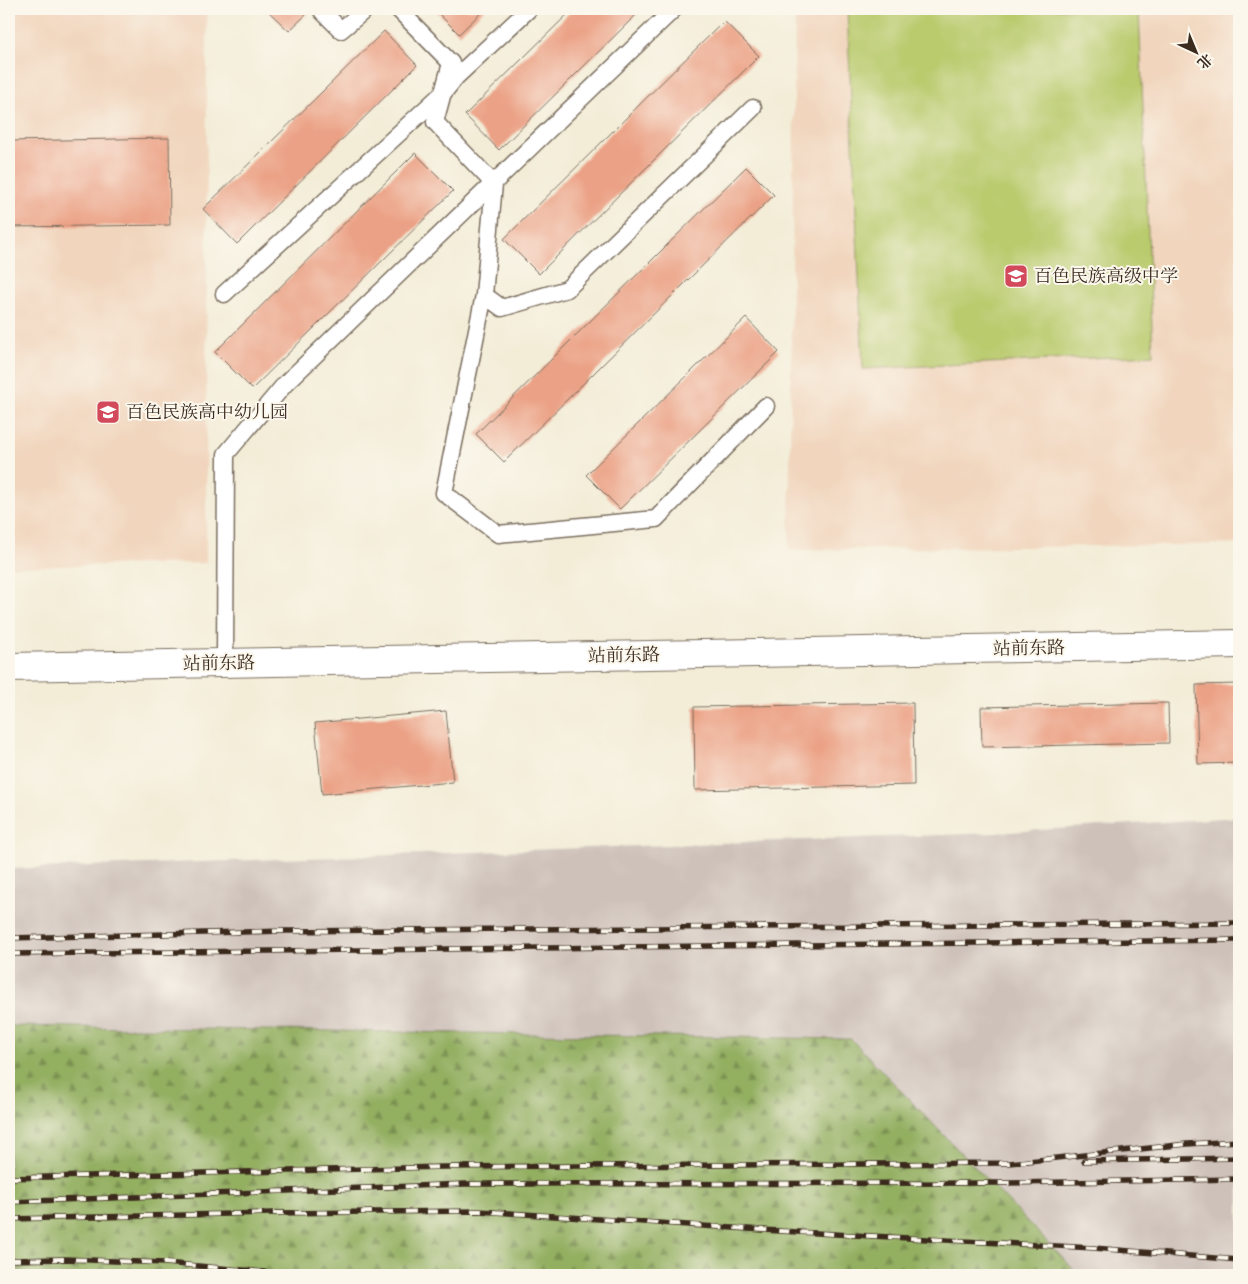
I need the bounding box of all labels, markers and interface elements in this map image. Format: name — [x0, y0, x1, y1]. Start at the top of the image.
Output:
north arrow — [1170, 28, 1220, 78]
text: 北 — [1194, 50, 1216, 72]
school or university icon: 百色民族高级中学 — [1003, 263, 1029, 289]
place label: 百色民族高级中学 — [1034, 265, 1178, 287]
school or university icon: 百色民族高中幼儿园 — [95, 399, 121, 425]
place label: 百色民族高中幼儿园 — [126, 401, 288, 423]
street label: 站前东路 — [993, 636, 1065, 660]
street label: 站前东路 — [588, 643, 660, 667]
street label: 站前东路 — [183, 651, 255, 675]

